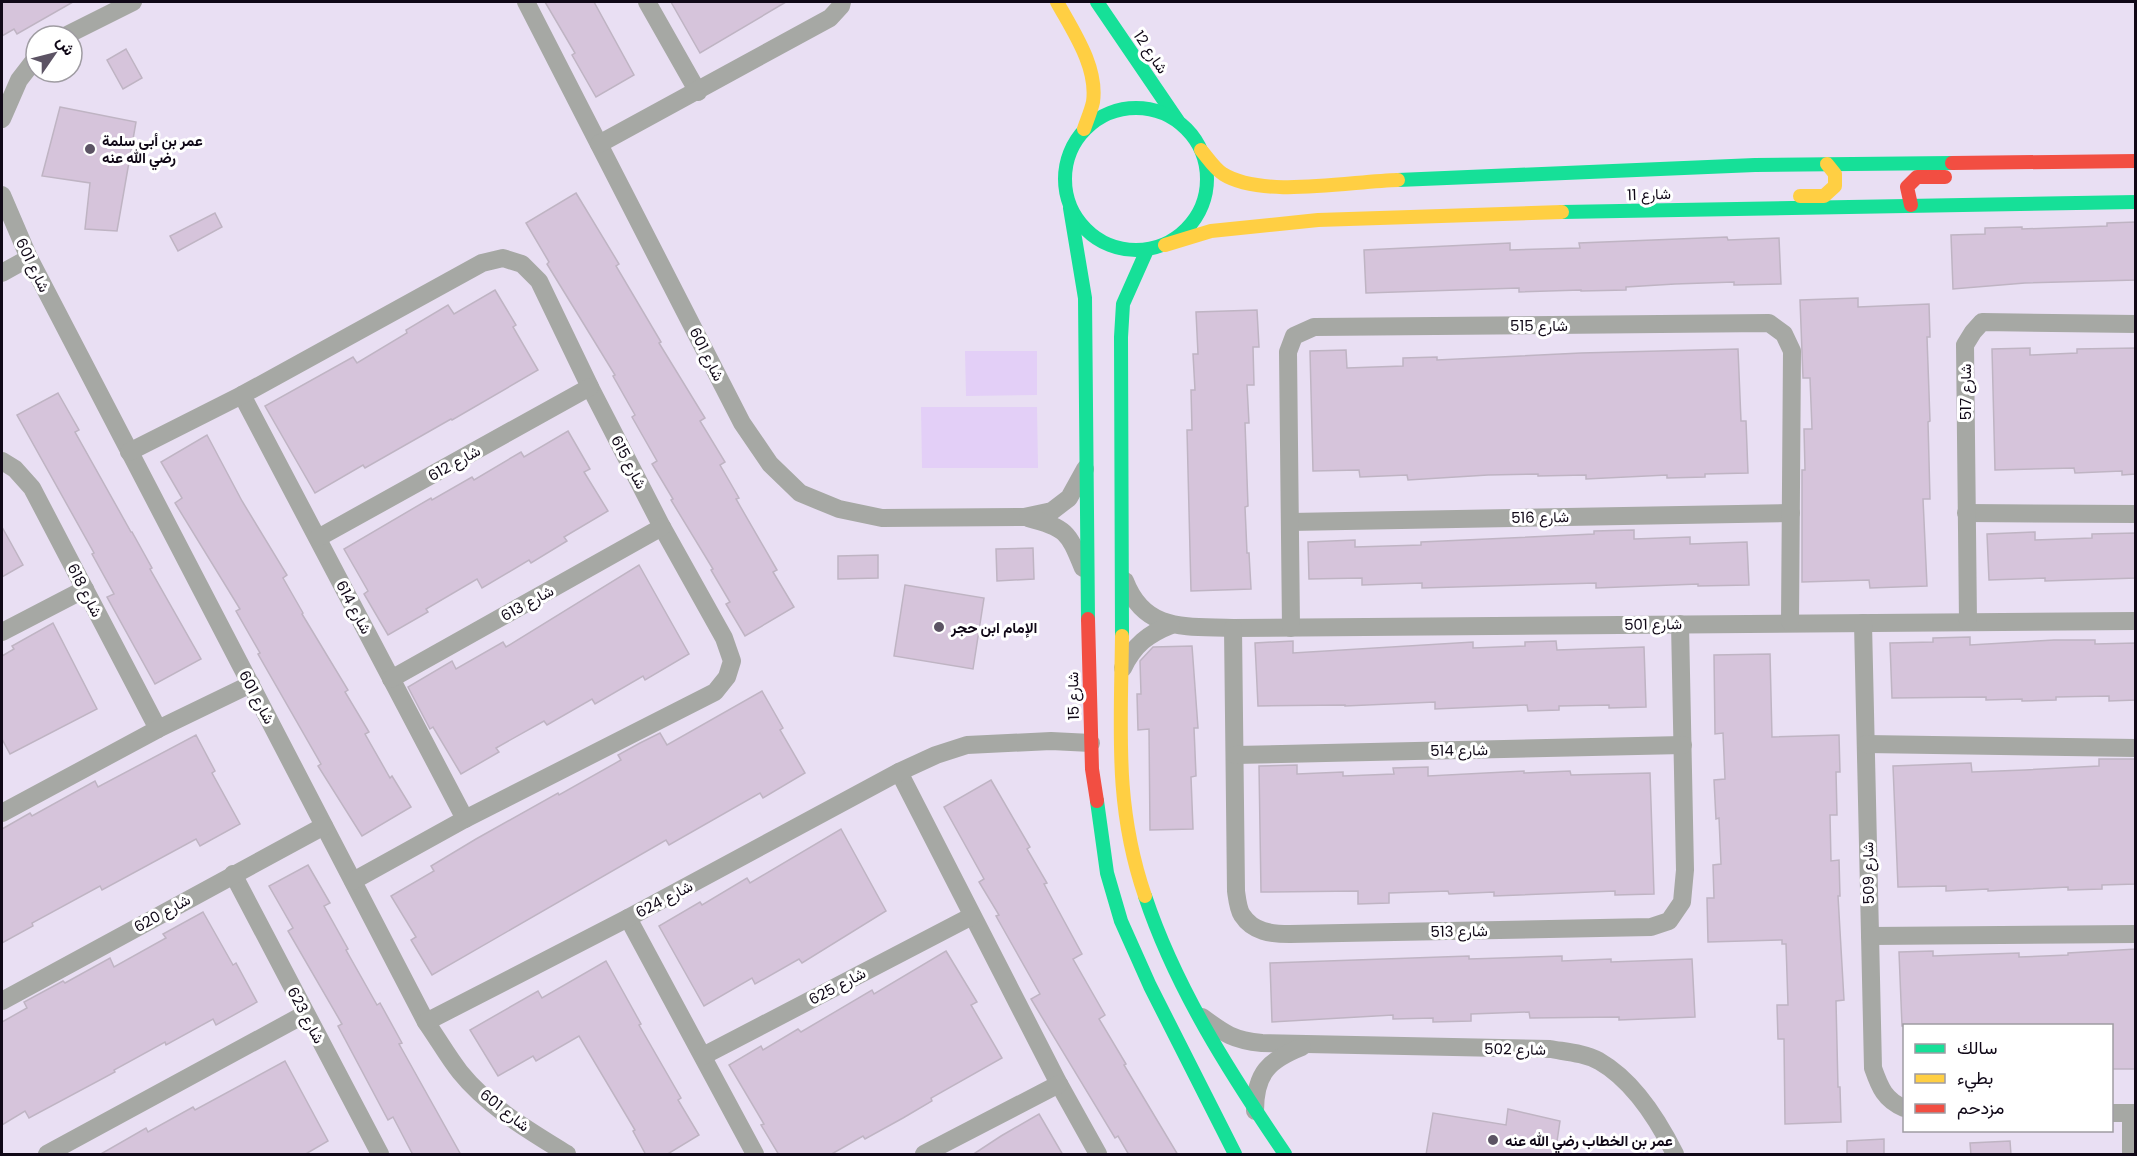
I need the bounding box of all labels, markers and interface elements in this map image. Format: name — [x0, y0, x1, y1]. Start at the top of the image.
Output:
north arrow — [24, 24, 84, 84]
street label: شارع 12 — [1128, 26, 1173, 78]
text: ش — [51, 31, 81, 60]
place label: عمر بن أبي سلمة رضي الله عنه — [102, 130, 203, 171]
marker: عمر بن أبي سلمة رضي الله عنه — [83, 142, 97, 156]
street label: شارع 11 — [1627, 183, 1671, 206]
street label: شارع 601 — [10, 234, 55, 296]
street label: شارع 515 — [1510, 315, 1568, 337]
street label: شارع 601 — [684, 323, 730, 385]
street label: شارع 517 — [1955, 364, 1977, 420]
street label: شارع 615 — [605, 431, 652, 493]
street label: شارع 612 — [424, 440, 485, 487]
street label: شارع 516 — [1511, 506, 1569, 529]
street label: شارع 618 — [62, 559, 108, 621]
street label: شارع 614 — [330, 576, 377, 638]
street label: شارع 613 — [497, 580, 558, 627]
street label: شارع 501 — [1624, 613, 1682, 636]
place label: الإمام ابن حجر — [950, 617, 1037, 638]
marker: الإمام ابن حجر — [932, 620, 946, 634]
street label: شارع 601 — [233, 666, 280, 728]
street label: شارع 15 — [1062, 671, 1085, 720]
street label: شارع 514 — [1430, 739, 1488, 762]
street label: شارع 509 — [1857, 841, 1880, 904]
street label: شارع 624 — [632, 875, 697, 924]
street label: شارع 620 — [130, 889, 195, 938]
street label: شارع 513 — [1430, 920, 1488, 943]
street label: شارع 625 — [805, 962, 870, 1011]
street label: شارع 623 — [281, 983, 330, 1048]
legend — [1903, 1024, 2113, 1132]
text: سالك — [1957, 1035, 1997, 1060]
street label: شارع 502 — [1484, 1038, 1546, 1061]
text: بطيء — [1957, 1065, 1993, 1093]
street label: شارع 601 — [475, 1084, 534, 1137]
text: مزدحم — [1957, 1095, 2004, 1120]
place label: عمر بن الخطاب رضي الله عنه — [1505, 1130, 1673, 1154]
marker: عمر بن الخطاب رضي الله عنه — [1486, 1133, 1500, 1147]

